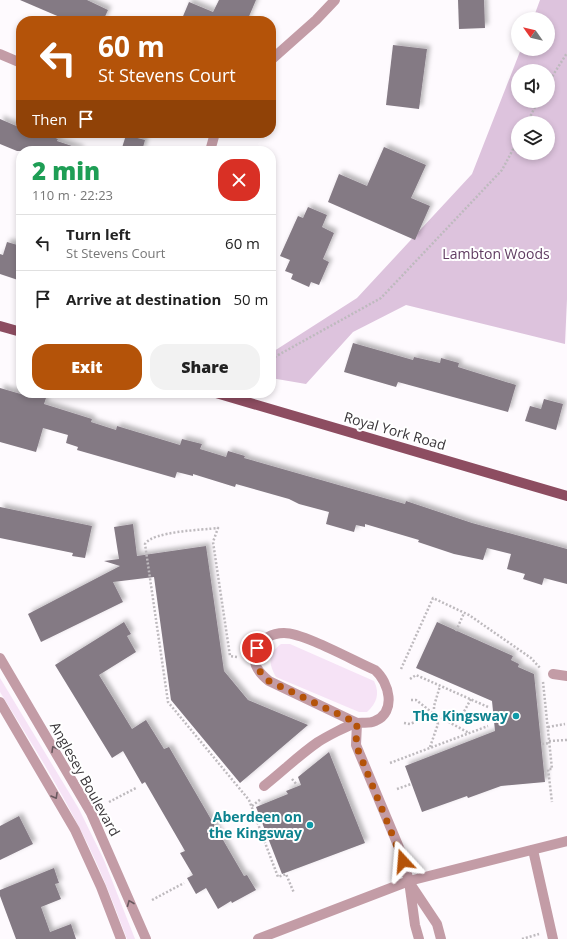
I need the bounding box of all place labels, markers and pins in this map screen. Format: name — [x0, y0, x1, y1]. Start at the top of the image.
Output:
pin — [240, 631, 274, 665]
place label: The Kingsway — [413, 706, 508, 725]
marker: The Kingsway — [511, 711, 521, 721]
place label: Aberdeen on the Kingsway — [209, 807, 302, 842]
marker: Aberdeen on the Kingsway — [305, 820, 315, 830]

